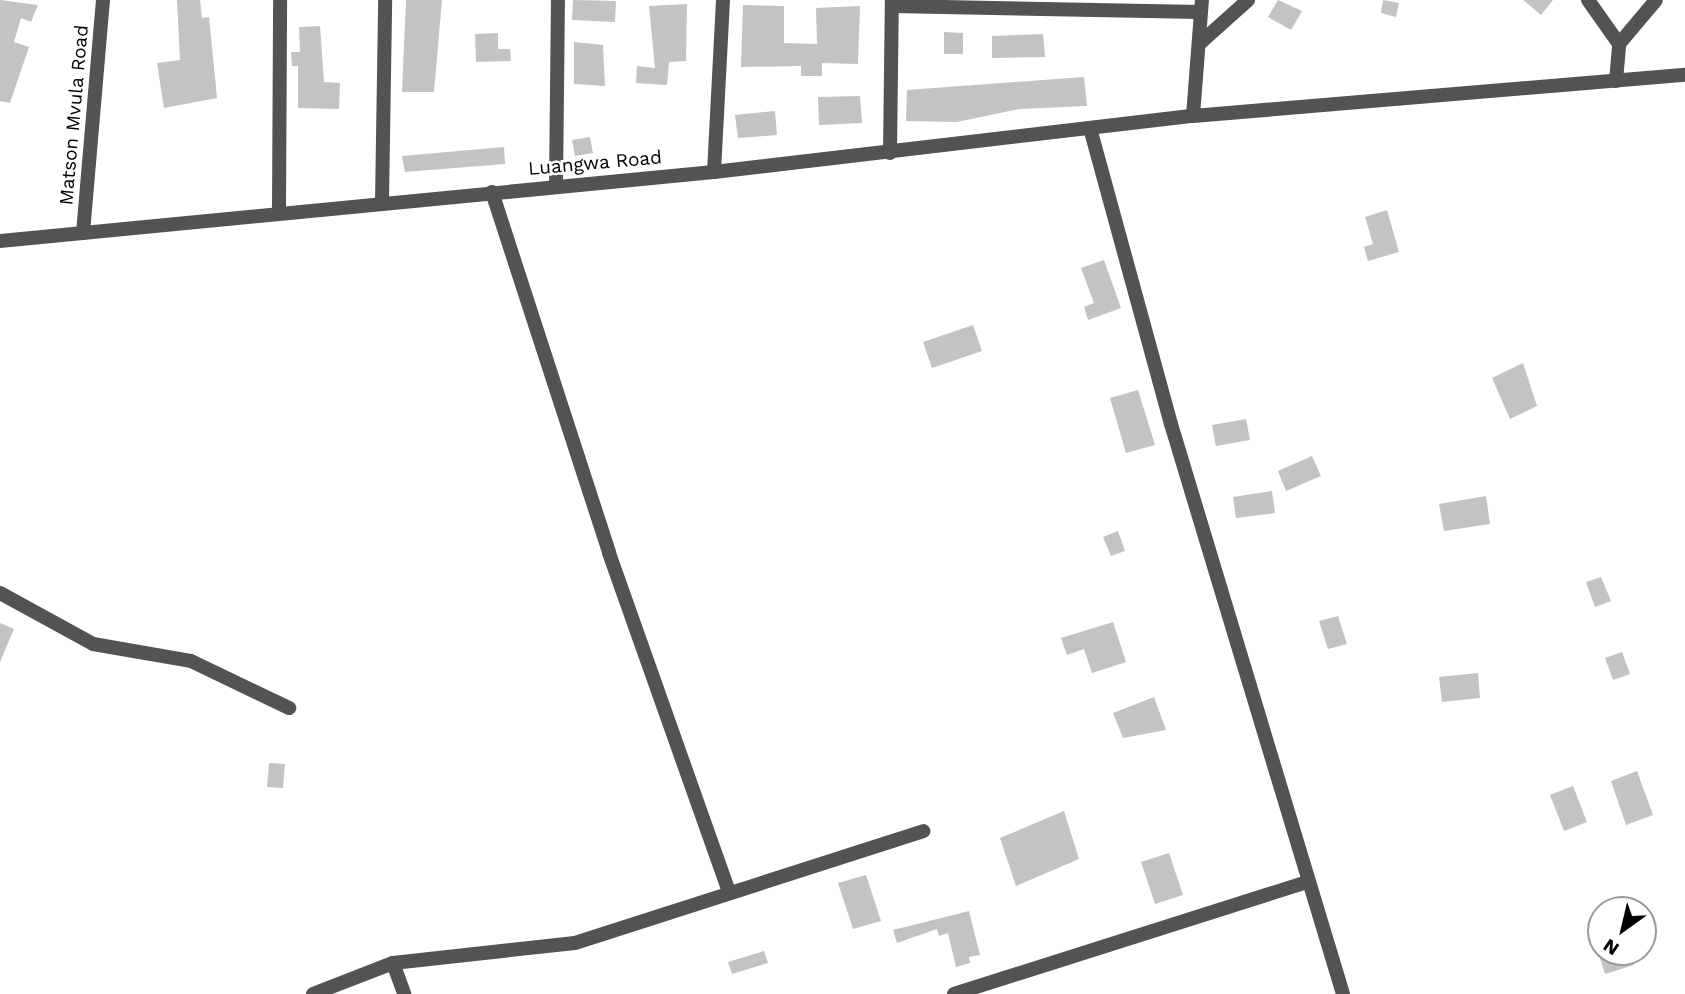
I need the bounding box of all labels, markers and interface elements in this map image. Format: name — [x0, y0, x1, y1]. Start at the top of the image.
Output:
street label: Matson Mvula Road — [55, 24, 93, 206]
street label: Luangwa Road — [527, 146, 663, 180]
north arrow — [1587, 896, 1657, 966]
text: N — [1599, 934, 1623, 961]

